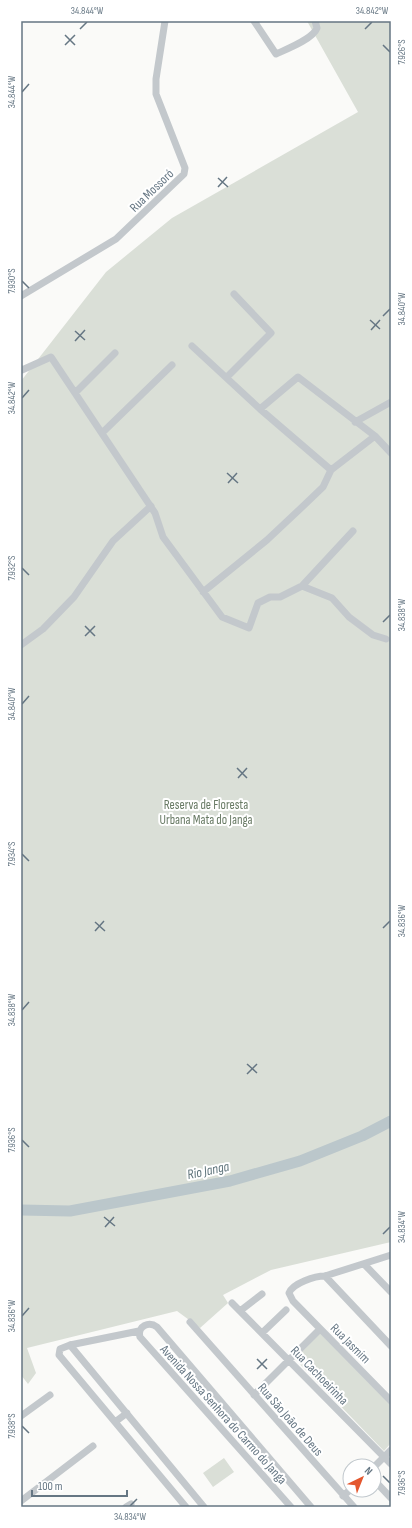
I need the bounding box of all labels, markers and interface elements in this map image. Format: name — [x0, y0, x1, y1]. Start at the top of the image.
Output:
text: 34.844°W — [71, 5, 104, 17]
text: 34.842°W — [356, 5, 389, 17]
text: 7.926°S — [396, 40, 408, 64]
text: 34.844°W — [6, 75, 18, 108]
street label: Rua Mossoró — [126, 166, 177, 216]
text: 7.930°S — [6, 268, 18, 294]
text: 34.840°W — [396, 292, 408, 325]
text: 34.842°W — [6, 381, 18, 414]
text: 7.932°S — [6, 556, 18, 580]
text: 34.838°W — [396, 598, 408, 631]
text: 34.840°W — [6, 687, 18, 720]
park label: Reserva de Floresta Urbana Mata do Janga — [159, 797, 253, 828]
text: 7.934°S — [6, 842, 18, 866]
text: 34.836°W — [396, 904, 408, 937]
text: 34.838°W — [6, 993, 18, 1026]
text: 7.936°S — [6, 1127, 18, 1153]
water label: Rio Janga — [186, 1158, 231, 1183]
text: 34.834°W — [396, 1210, 408, 1243]
text: 34.836°W — [6, 1299, 18, 1332]
street label: Rua Jasmim — [327, 1320, 374, 1367]
street label: Avenida Nossa Senhora do Carmo do Janga — [156, 1341, 290, 1488]
street label: Rua Cachoeirinha — [287, 1343, 351, 1408]
street label: Rua São João de Deus — [254, 1380, 327, 1460]
text: 7.938°S — [6, 1414, 18, 1438]
north arrow — [342, 1458, 382, 1498]
text: N — [362, 1464, 375, 1478]
text: 7.936°S — [396, 1470, 408, 1496]
scale bar — [32, 1472, 127, 1498]
text: 100 m — [38, 1479, 63, 1494]
text: 34.834°W — [114, 1511, 147, 1523]

